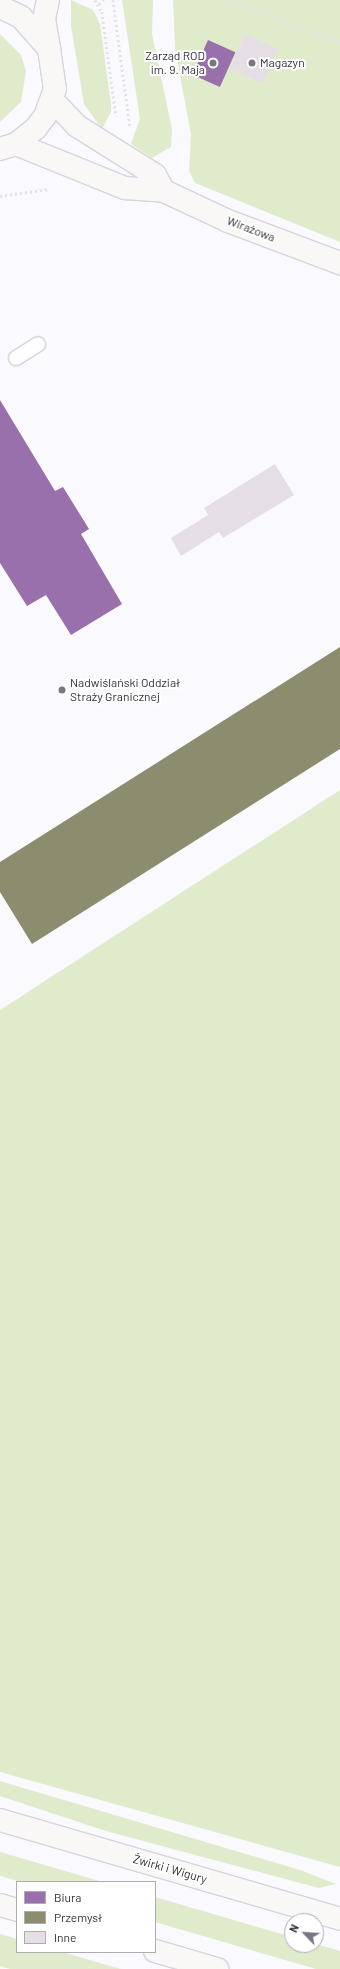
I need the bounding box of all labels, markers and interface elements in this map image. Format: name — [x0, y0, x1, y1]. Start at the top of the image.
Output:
place label: Zarząd ROD im. 9. Maja — [145, 49, 205, 77]
place label: Magazyn — [260, 56, 305, 70]
marker: Zarząd ROD im. 9. Maja — [208, 58, 218, 68]
marker: Magazyn — [247, 58, 257, 68]
street label: Wirażowa — [225, 213, 277, 245]
place label: Nadwiślański Oddział Straży Granicznej — [70, 676, 180, 704]
marker: Nadwiślański Oddział Straży Granicznej — [57, 685, 67, 695]
street label: Żwirki i Wigury — [131, 1852, 209, 1886]
legend — [16, 1881, 156, 1953]
text: Biura — [54, 1890, 82, 1904]
text: Przemysł — [54, 1910, 102, 1924]
north arrow — [284, 1913, 324, 1953]
text: N — [286, 1922, 301, 1934]
text: Inne — [54, 1930, 76, 1944]

